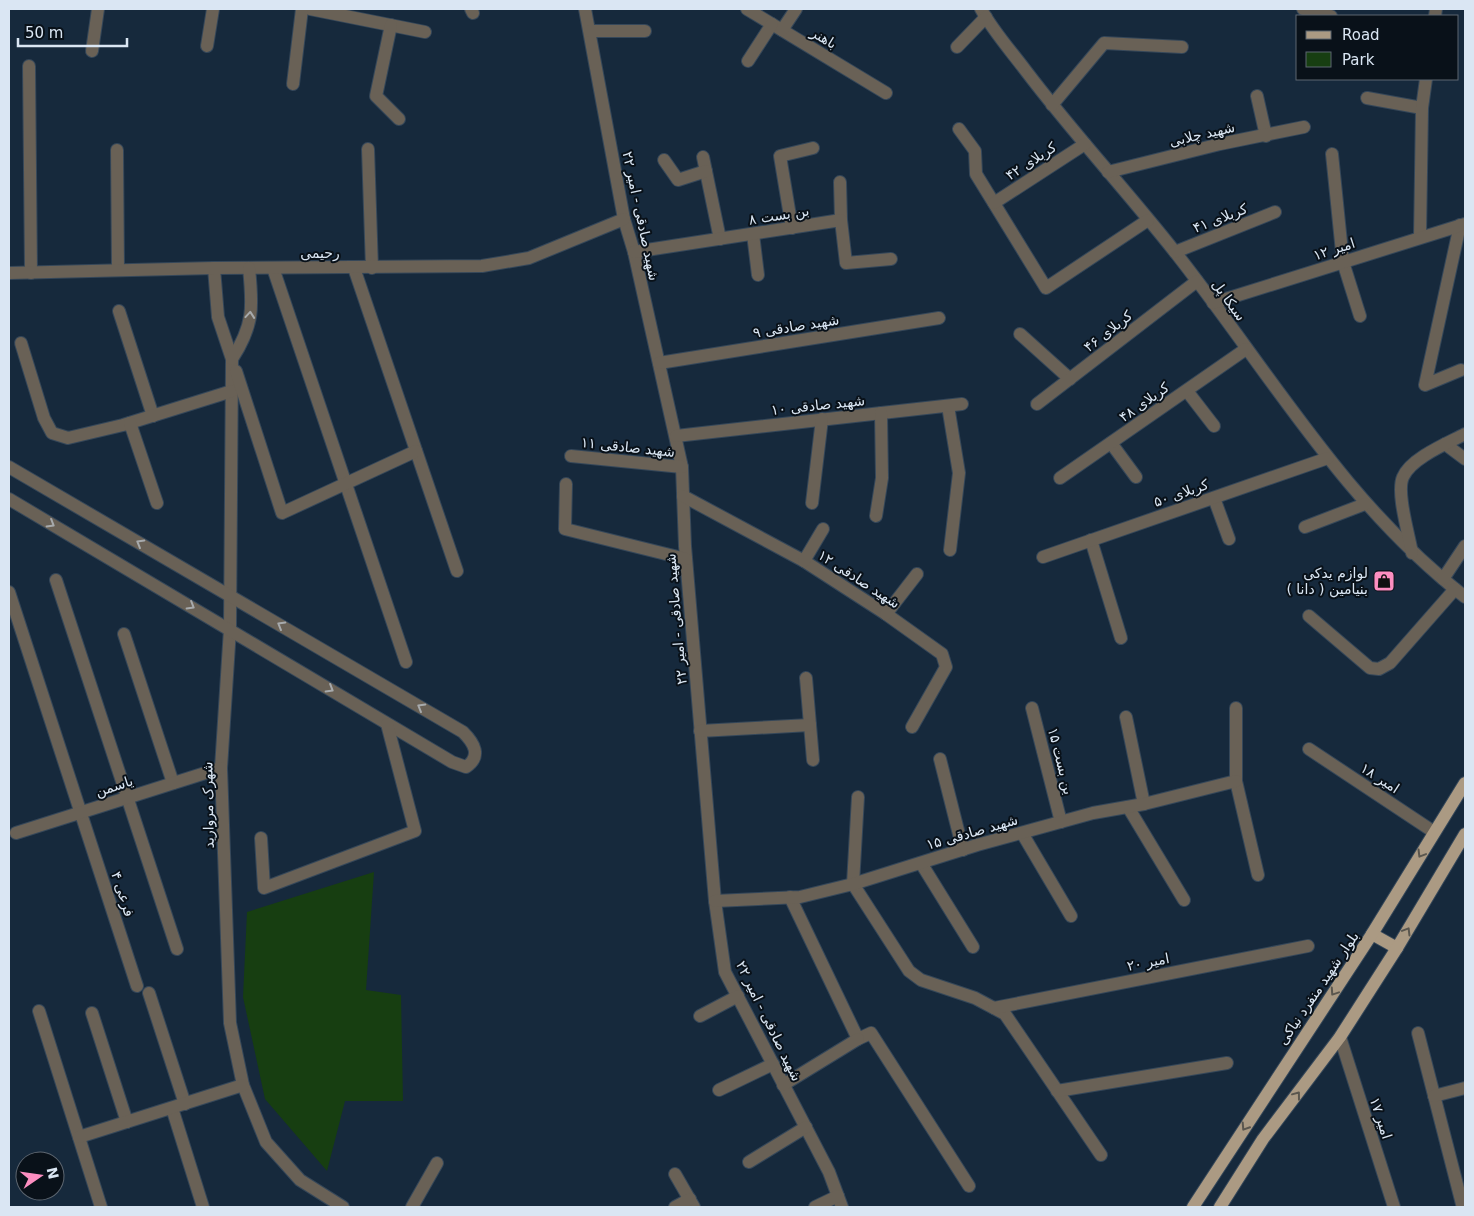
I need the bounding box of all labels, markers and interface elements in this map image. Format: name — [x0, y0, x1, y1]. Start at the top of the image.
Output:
scale bar — [18, 15, 126, 47]
legend — [1296, 15, 1459, 80]
text: 50 m — [25, 24, 63, 42]
street label: باهنر — [807, 24, 840, 53]
text: Road — [1342, 26, 1380, 44]
text: Park — [1342, 51, 1375, 69]
street label: شهید چلابی — [1168, 119, 1237, 150]
street label: کربلای ۴۲ — [1003, 139, 1060, 184]
street label: شهید صادقی - امیر ۲۲ — [619, 150, 663, 282]
street label: کربلای ۴۱ — [1190, 200, 1250, 237]
street label: بن بست ۸ — [748, 202, 811, 229]
street label: امير ۱۲ — [1311, 235, 1357, 264]
street label: رحیمی — [300, 245, 340, 262]
street label: سیکا پل — [1208, 276, 1249, 324]
street label: کربلای ۴۶ — [1081, 307, 1136, 356]
one-way arrow — [245, 311, 256, 319]
street label: شهید صادقی ۹ — [752, 311, 840, 342]
street label: کربلای ۴۸ — [1116, 379, 1173, 426]
street label: شهید صادقی ۱۰ — [770, 392, 866, 419]
street label: شهید صادقی ۱۱ — [580, 434, 676, 461]
street label: کربلای ۵۰ — [1151, 476, 1211, 511]
one-way arrow — [45, 517, 54, 527]
one-way arrow — [137, 539, 146, 549]
street label: شهید صادقی ۱۲ — [814, 547, 903, 612]
street label: شهید صادقی - امیر ۲۲ — [662, 553, 691, 685]
place label: لوازم یدکی بنیامین ( دانا ) — [1286, 565, 1368, 598]
shop icon: لوازم یدکی بنیامین ( دانا ) — [1372, 569, 1396, 593]
one-way arrow — [185, 600, 194, 610]
one-way arrow — [277, 621, 286, 631]
one-way arrow — [325, 683, 334, 693]
one-way arrow — [417, 703, 426, 713]
street label: بن بست ۱۵ — [1044, 726, 1077, 796]
street label: امیر ۱۸ — [1357, 760, 1402, 797]
street label: شهرک مروارید — [199, 761, 218, 849]
street label: یاسمن — [93, 772, 135, 801]
street label: شهید صادقی ۱۵ — [924, 811, 1020, 854]
one-way arrow — [1417, 849, 1427, 858]
street label: فرعی ۴ — [107, 869, 138, 919]
street label: بلوار شهید منفرد نیاکی — [1274, 928, 1363, 1048]
one-way arrow — [1401, 928, 1411, 937]
street label: امیر ۲۰ — [1125, 950, 1171, 975]
street label: شهید صادقی - امیر ۲۲ — [732, 958, 805, 1084]
one-way arrow — [1331, 986, 1340, 995]
one-way arrow — [1291, 1092, 1299, 1101]
street label: امیر ۱۷ — [1366, 1095, 1395, 1141]
one-way arrow — [1241, 1122, 1251, 1131]
north arrow — [15, 1151, 65, 1201]
text: N — [44, 1166, 62, 1181]

